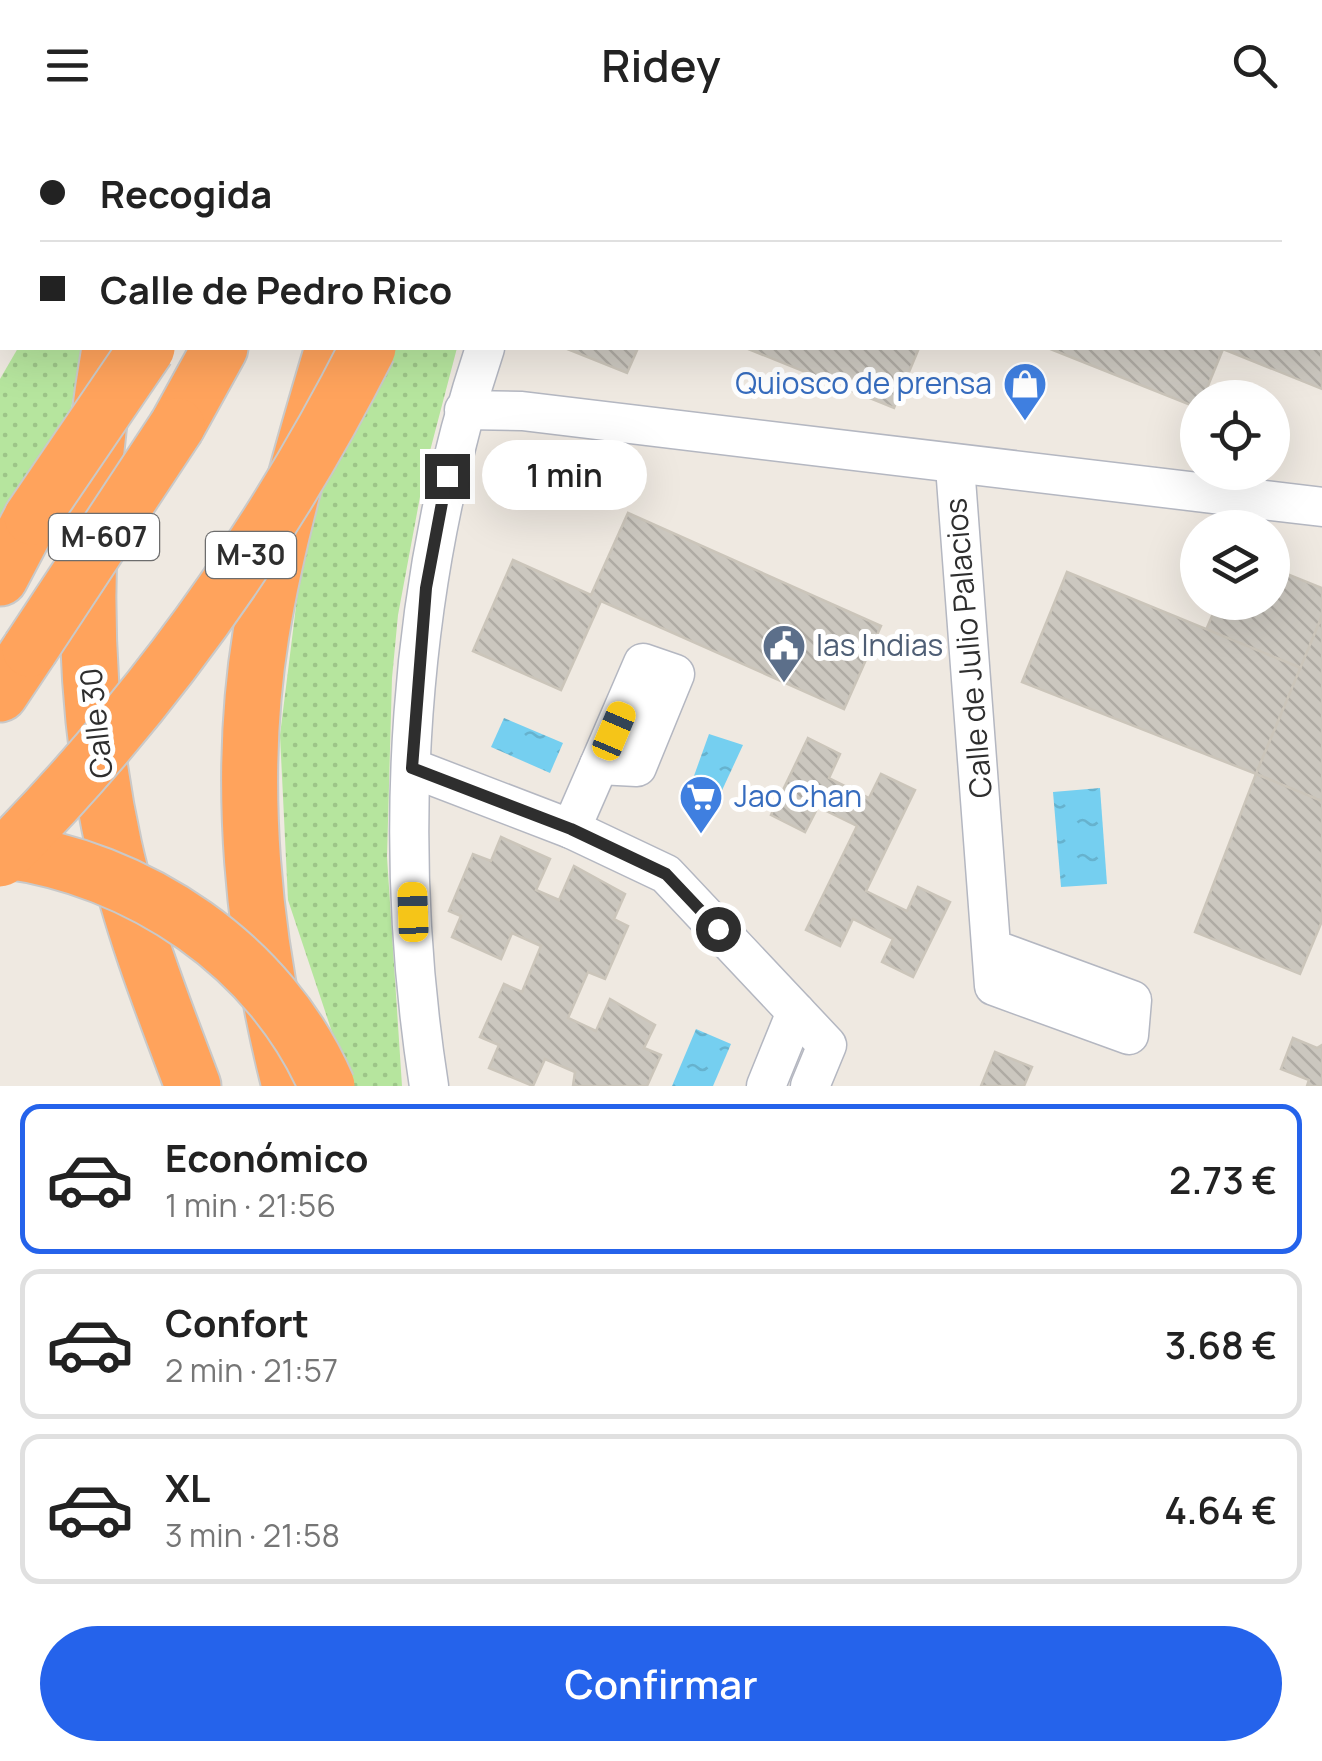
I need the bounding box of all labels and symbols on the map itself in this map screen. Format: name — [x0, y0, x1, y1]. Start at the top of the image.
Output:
shop icon: Quiosco de prensa — [1002, 361, 1048, 422]
place label: Quiosco de prensa — [735, 362, 992, 403]
callout: 1 min — [482, 441, 647, 511]
route end — [425, 454, 470, 499]
street label: Calle de Julio Palacios — [934, 497, 1001, 800]
road number: M-607 — [49, 514, 159, 560]
road number: M-30 — [206, 532, 296, 578]
public building icon: las Indias — [761, 623, 807, 684]
place label: las Indias — [816, 624, 943, 665]
street label: Calle 30 — [69, 666, 122, 780]
car — [588, 698, 640, 764]
supermarket icon: Jao Chan — [678, 774, 724, 835]
place label: Jao Chan — [734, 775, 862, 816]
car — [397, 881, 429, 943]
route start — [696, 907, 741, 952]

